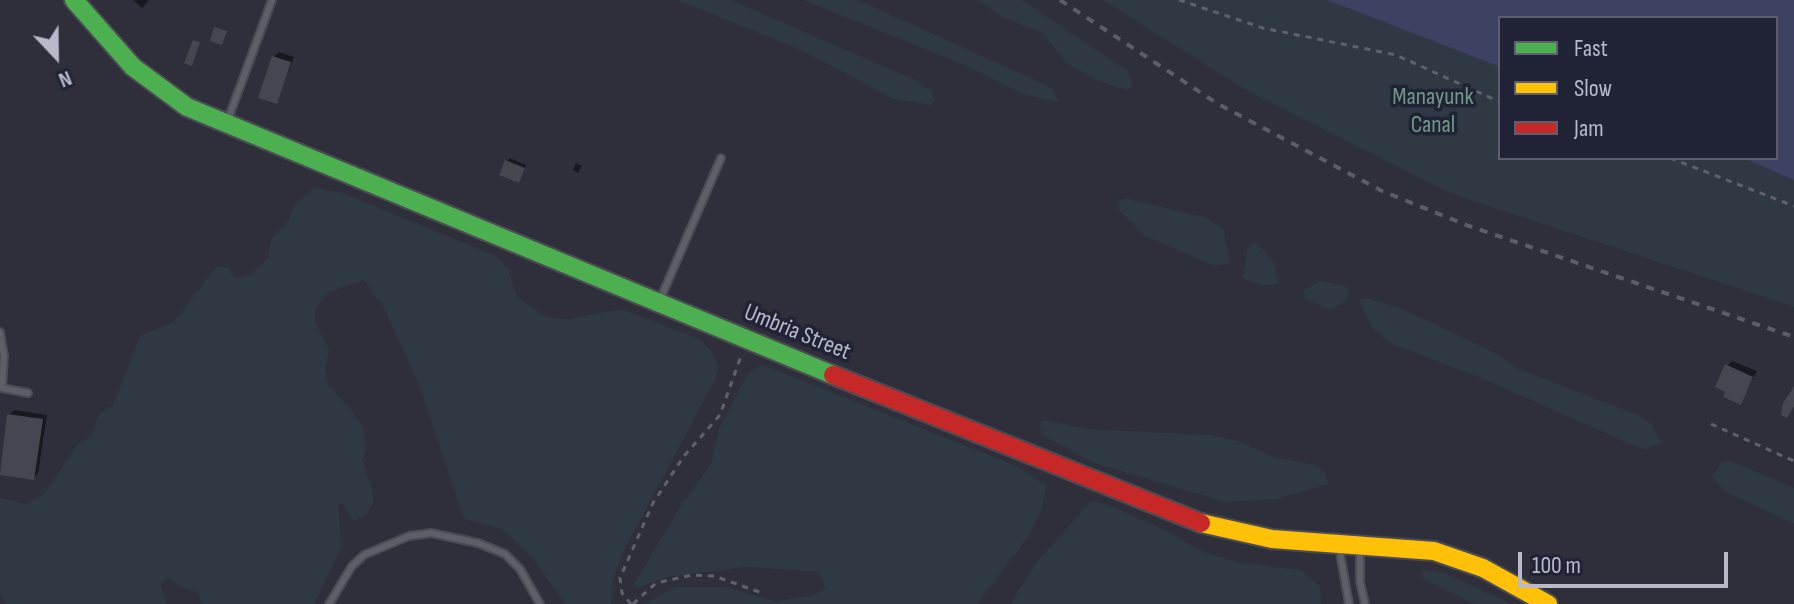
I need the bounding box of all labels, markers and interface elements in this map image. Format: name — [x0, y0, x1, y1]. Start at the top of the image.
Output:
north arrow — [16, 16, 96, 96]
legend — [1498, 16, 1778, 160]
text: Fast — [1574, 34, 1608, 63]
text: N — [55, 64, 76, 93]
text: Slow — [1574, 74, 1612, 103]
park label: Manayunk Canal — [1392, 84, 1474, 140]
text: Jam — [1574, 114, 1604, 143]
street label: Umbria Street — [740, 299, 854, 367]
scale bar — [1522, 536, 1732, 586]
text: 100 m — [1532, 551, 1581, 580]

